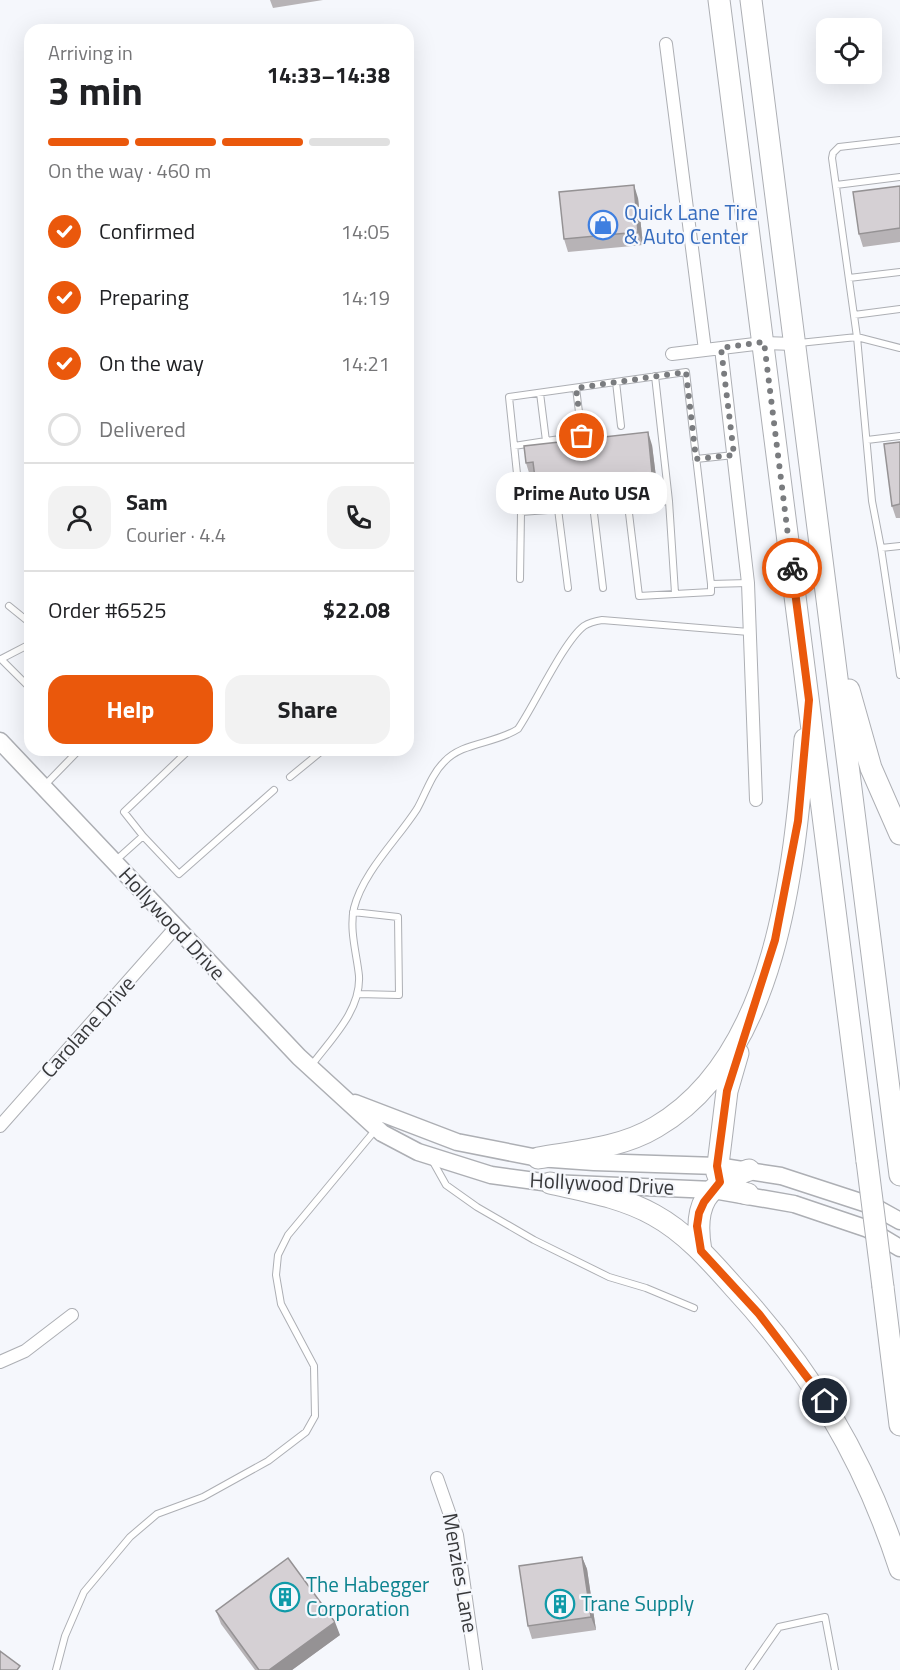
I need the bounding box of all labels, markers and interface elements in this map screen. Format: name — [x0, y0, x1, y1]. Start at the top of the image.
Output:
map controls — [816, 18, 882, 84]
button: locate — [816, 18, 882, 84]
text: Arriving in — [48, 37, 133, 68]
text: 14:33–14:38 — [267, 58, 390, 92]
text: 3 min — [48, 61, 143, 120]
text: On the way · 460 m — [48, 155, 211, 186]
place label: Quick Lane Tire & Auto Center — [624, 196, 758, 252]
shop icon: Quick Lane Tire & Auto Center — [587, 209, 619, 241]
text: Confirmed — [99, 214, 195, 248]
icon: check — [48, 215, 81, 248]
text: 14:05 — [341, 216, 390, 247]
text: Preparing — [99, 280, 189, 314]
icon: check — [48, 281, 81, 314]
text: 14:19 — [341, 282, 390, 313]
text: On the way — [99, 346, 204, 380]
icon: check — [48, 347, 81, 380]
text: 14:21 — [341, 348, 390, 379]
pin — [556, 410, 607, 461]
text: Delivered — [99, 412, 186, 446]
icon: bag — [565, 419, 598, 452]
callout: Prime Auto USA — [496, 472, 668, 514]
text: Prime Auto USA — [513, 477, 650, 508]
text: Sam — [126, 485, 168, 519]
button: person — [48, 486, 111, 549]
button: phone — [327, 486, 390, 549]
text: Courier · 4.4 — [126, 519, 226, 550]
courier — [762, 538, 822, 598]
icon: bike — [776, 552, 809, 585]
text: Order #6525 — [48, 593, 167, 627]
text: $22.08 — [323, 593, 390, 627]
button: Help — [48, 675, 213, 744]
button: Share — [225, 675, 390, 744]
street label: Hollywood Drive — [112, 859, 234, 987]
street label: Carolane Drive — [33, 968, 142, 1085]
street label: Hollywood Drive — [529, 1163, 675, 1203]
pin — [799, 1375, 850, 1426]
icon: home — [808, 1384, 841, 1417]
street label: Menzies Lane — [435, 1510, 487, 1635]
place label: The Habegger Corporation — [306, 1568, 429, 1624]
building icon: The Habegger Corporation — [269, 1581, 301, 1613]
place label: Trane Supply — [581, 1587, 694, 1619]
building icon: Trane Supply — [544, 1588, 576, 1620]

